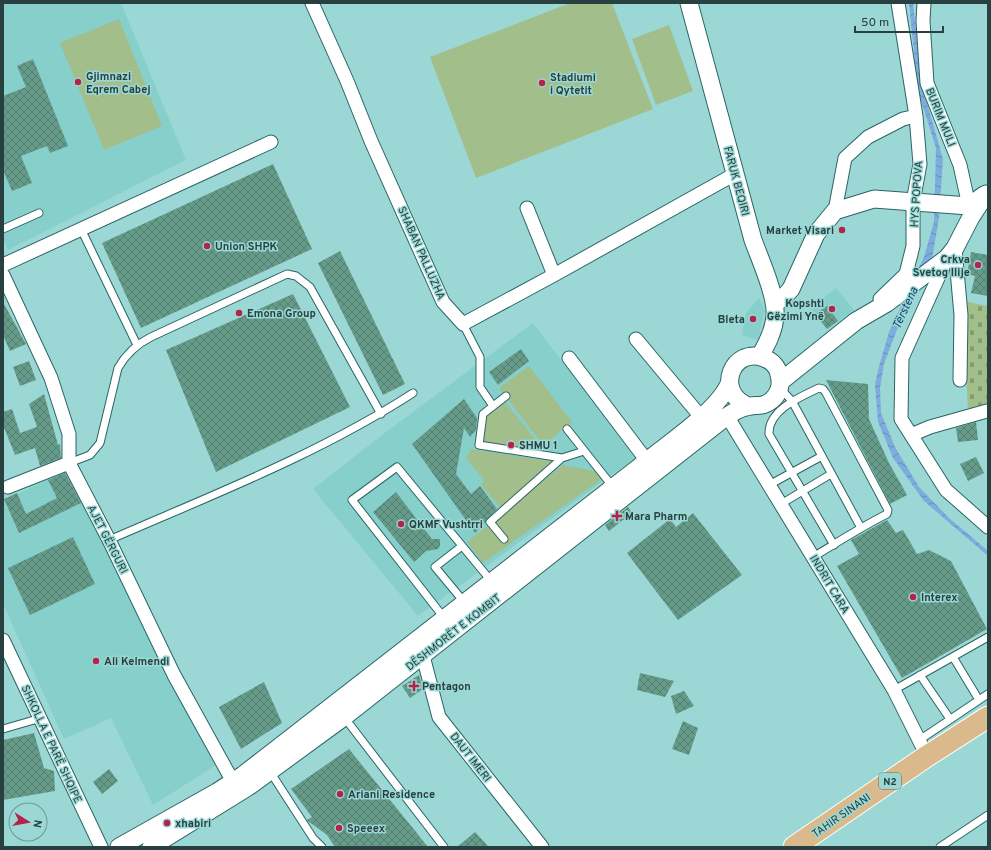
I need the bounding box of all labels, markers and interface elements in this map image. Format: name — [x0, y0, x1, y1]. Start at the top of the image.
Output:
scale bar — [855, 8, 943, 34]
text: 50 m — [861, 15, 889, 31]
place label: Gjimnazi Eqrem Cabej — [86, 70, 151, 97]
place label: Stadiumi i Qytetit — [550, 71, 596, 98]
marker: Gjimnazi Eqrem Cabej — [73, 77, 83, 87]
marker: Stadiumi i Qytetit — [537, 78, 547, 88]
street label: BURIM MULI — [922, 86, 958, 149]
street label: FARUK BEQIRI — [720, 145, 752, 218]
street label: HYS POPOVA — [908, 160, 926, 228]
street label: SHABAN PALLUZHA — [394, 205, 448, 302]
place label: Market Visari — [766, 224, 834, 238]
marker: Market Visari — [837, 225, 847, 235]
place label: Union SHPK — [215, 240, 278, 254]
marker: Union SHPK — [202, 241, 212, 251]
place label: Crkva Svetog Ilije — [913, 253, 970, 280]
marker: Crkva Svetog Ilije — [973, 260, 983, 270]
water label: Tërstena — [889, 284, 923, 332]
place label: Kopshti Gëzimi Ynë — [767, 297, 824, 324]
marker: Kopshti Gëzimi Ynë — [827, 304, 837, 314]
place label: Emona Group — [247, 307, 316, 321]
marker: Emona Group — [234, 308, 244, 318]
place label: Bleta — [718, 313, 745, 327]
marker: Bleta — [748, 314, 758, 324]
place label: SHMU 1 — [519, 439, 558, 453]
marker: SHMU 1 — [506, 440, 516, 450]
street label: AJET GËRGURI — [84, 502, 131, 576]
place label: Mara Pharm — [625, 510, 687, 524]
marker: Mara Pharm — [612, 511, 622, 521]
place label: QKMF Vushtrri — [409, 518, 483, 532]
marker: QKMF Vushtrri — [396, 519, 406, 529]
street label: INDRIT CARA — [806, 553, 852, 616]
street label: DËSHMORËT E KOMBIT — [403, 591, 504, 674]
place label: Interex — [921, 591, 958, 605]
marker: Interex — [908, 592, 918, 602]
place label: Ali Kelmendi — [104, 655, 170, 669]
marker: Ali Kelmendi — [91, 656, 101, 666]
place label: Pentagon — [422, 680, 471, 694]
marker: Pentagon — [409, 681, 419, 691]
street label: SHKOLLA E PARË SHQIPE — [18, 683, 86, 806]
street label: DAUT IMERI — [447, 730, 494, 785]
road number: N2 — [879, 773, 901, 789]
place label: Ariani Residence — [348, 788, 435, 802]
marker: Ariani Residence — [335, 789, 345, 799]
street label: TAHIR SINANI — [810, 790, 874, 841]
north arrow — [8, 802, 48, 842]
place label: xhabiri — [175, 817, 211, 831]
marker: xhabiri — [162, 818, 172, 828]
text: N — [29, 819, 44, 829]
place label: Speeex — [347, 822, 386, 836]
marker: Speeex — [334, 823, 344, 833]

